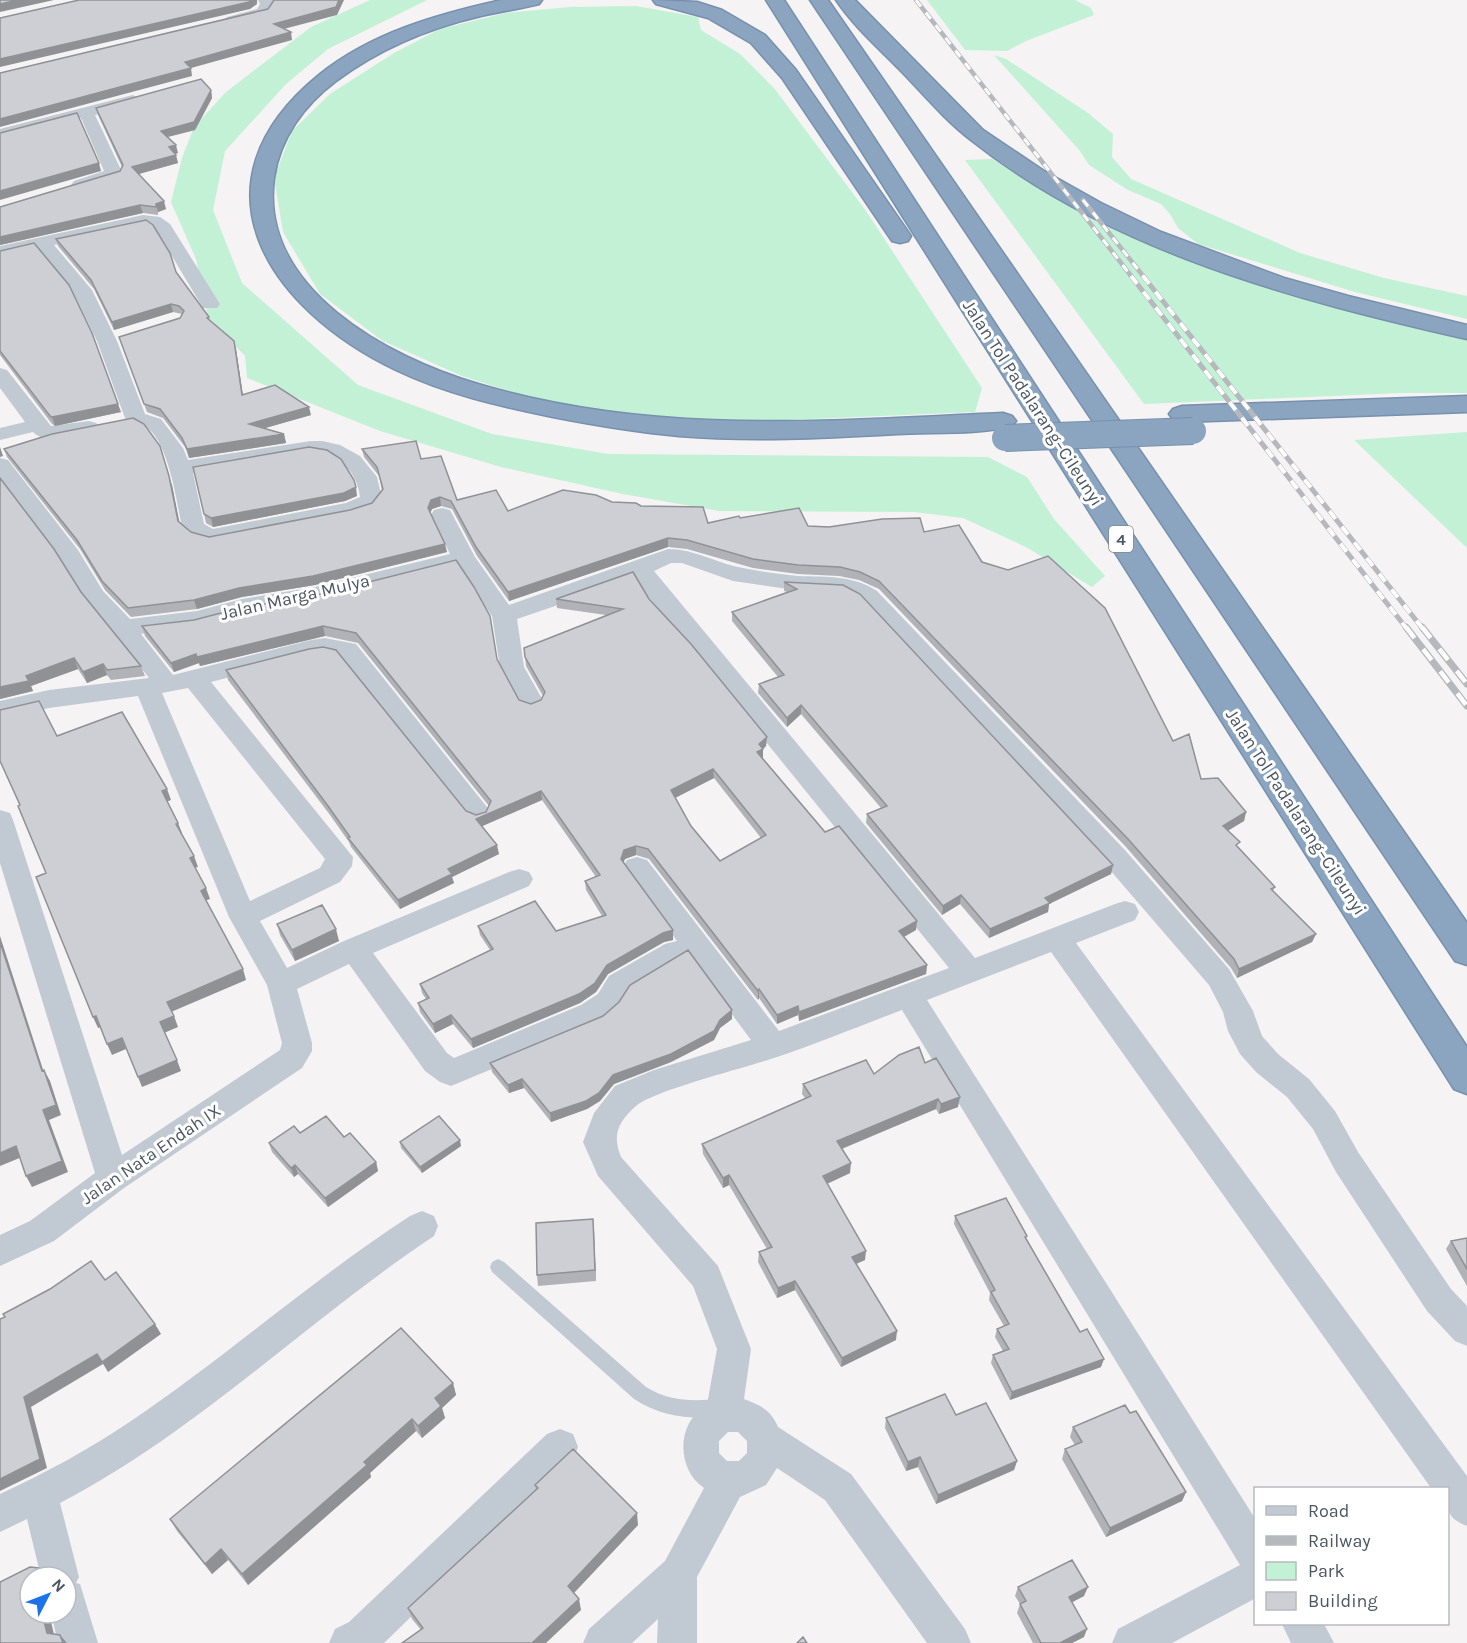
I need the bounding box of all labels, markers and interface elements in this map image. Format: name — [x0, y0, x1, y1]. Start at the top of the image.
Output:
street label: Jalan Tol Padalarang–Cileunyi — [958, 296, 1108, 510]
road number: 4 — [1109, 526, 1133, 552]
street label: Jalan Marga Mulya — [218, 569, 372, 625]
street label: Jalan Tol Padalarang–Cileunyi — [1221, 705, 1371, 919]
street label: Jalan Nata Endah IX — [77, 1099, 225, 1209]
legend — [1254, 1487, 1449, 1625]
text: Road — [1308, 1500, 1349, 1522]
text: Railway — [1308, 1530, 1371, 1552]
text: Park — [1308, 1560, 1345, 1582]
north arrow — [18, 1565, 78, 1625]
text: N — [48, 1575, 70, 1596]
text: Building — [1308, 1590, 1378, 1612]

